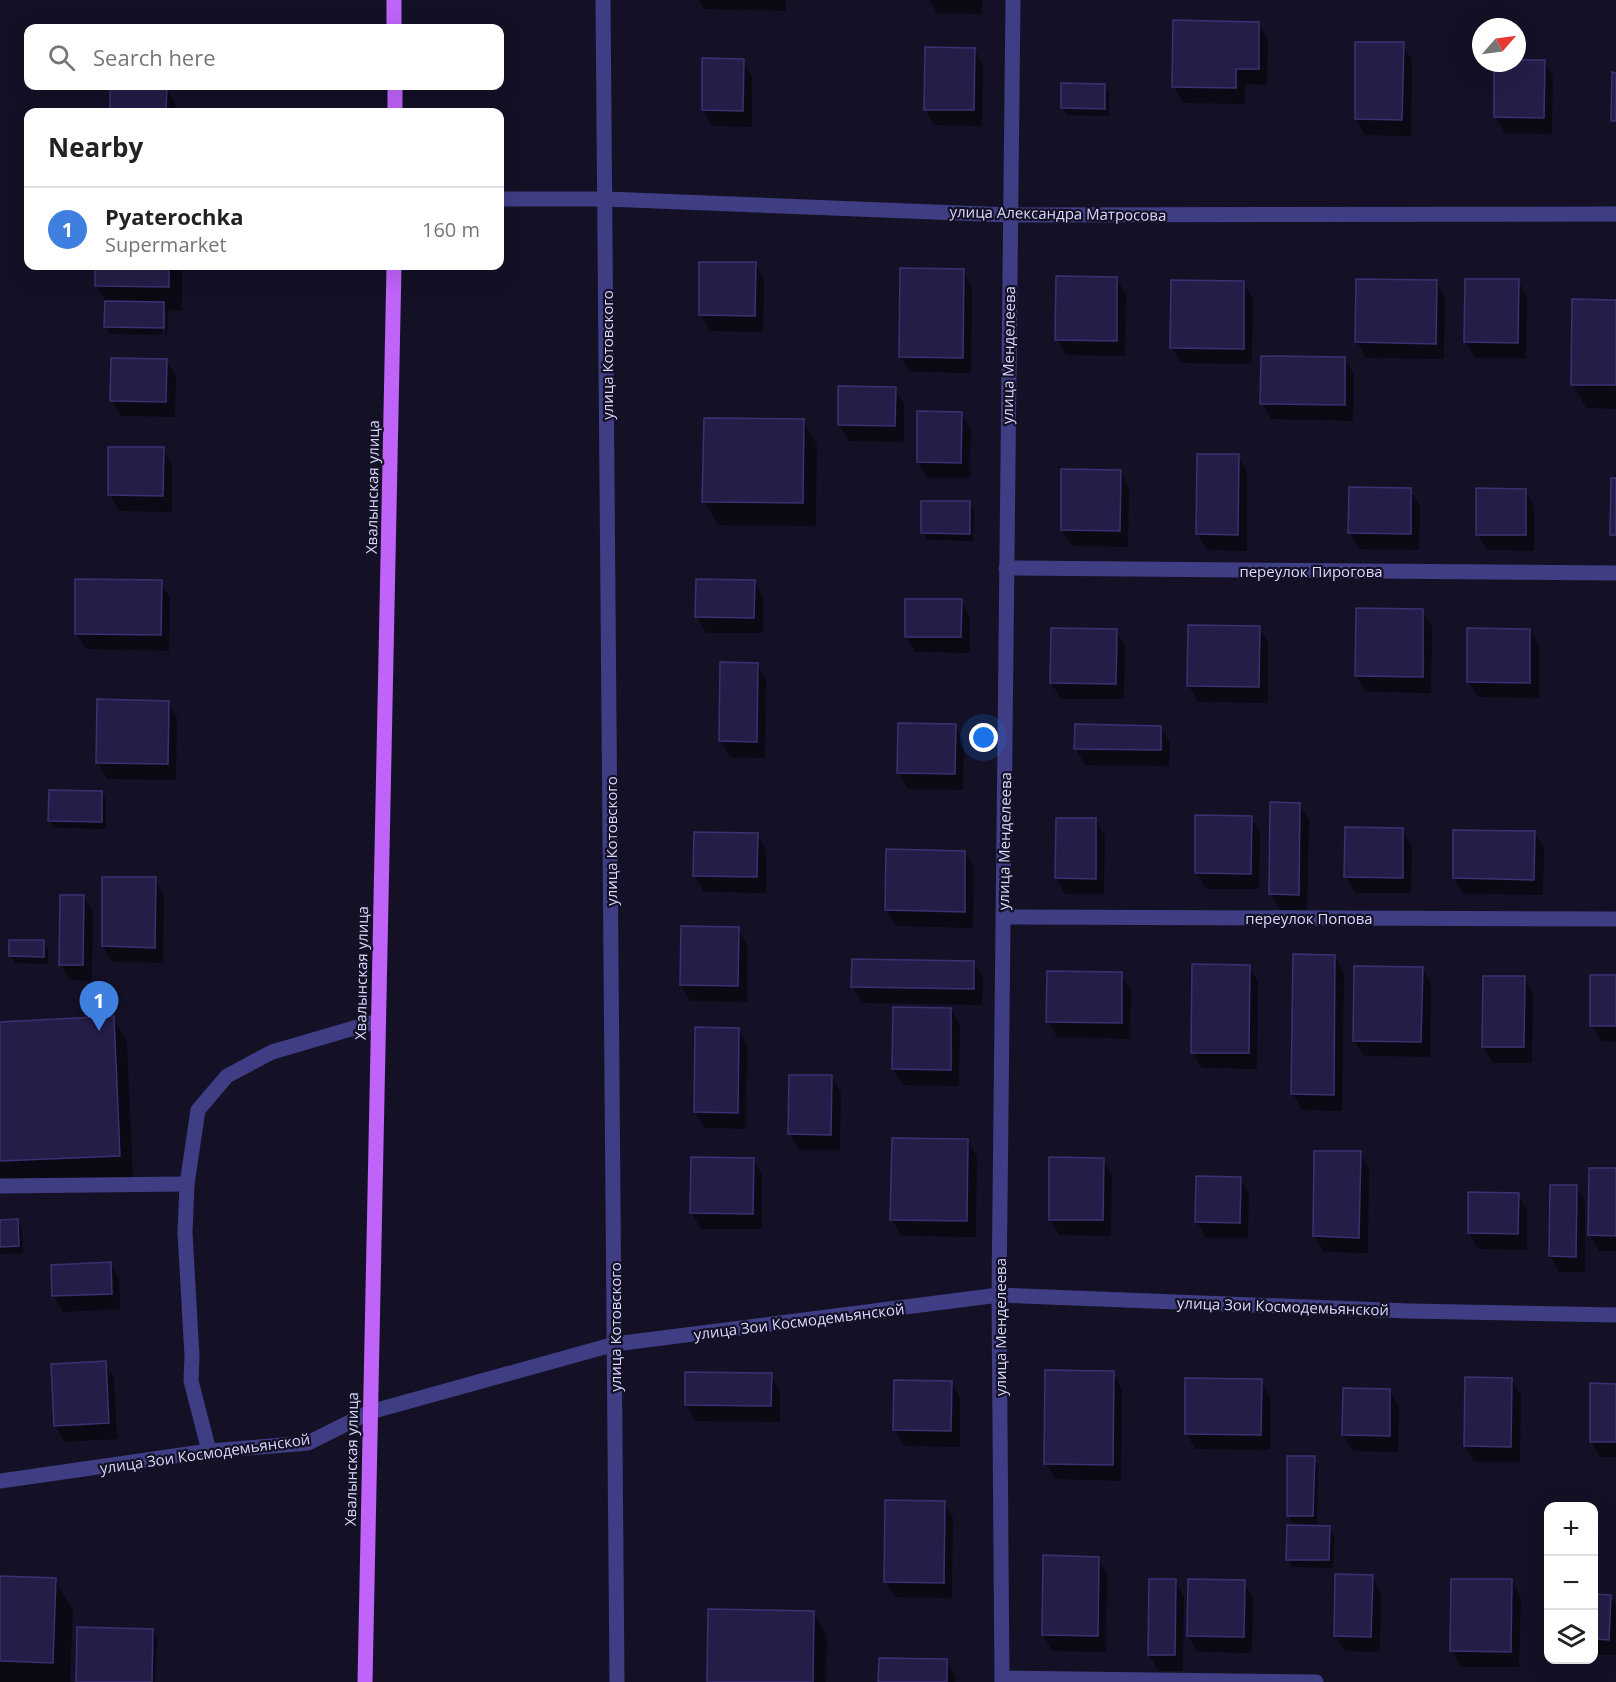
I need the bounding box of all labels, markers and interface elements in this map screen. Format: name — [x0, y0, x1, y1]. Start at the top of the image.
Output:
north arrow — [1472, 18, 1526, 72]
search box — [24, 24, 504, 90]
icon: search — [45, 41, 78, 74]
text: Search here — [93, 42, 216, 72]
text: Nearby — [48, 129, 143, 165]
text: Pyaterochka — [105, 201, 243, 231]
street label: улица Александра Матросова — [949, 201, 1167, 225]
text: 1 — [62, 216, 73, 243]
text: 160 m — [422, 216, 480, 243]
text: Supermarket — [105, 231, 227, 258]
street label: улица Менделеева — [997, 286, 1019, 424]
street label: улица Котовского — [597, 290, 617, 420]
street label: Хвалынская улица — [361, 420, 383, 554]
street label: переулок Пирогова — [1239, 561, 1383, 581]
your location — [969, 723, 998, 752]
street label: улица Менделеева — [993, 772, 1015, 910]
street label: улица Котовского — [601, 776, 621, 906]
street label: Хвалынская улица — [350, 906, 372, 1040]
street label: переулок Попова — [1245, 908, 1373, 928]
pin: 1 — [80, 982, 118, 1031]
street label: улица Менделеева — [990, 1258, 1010, 1396]
street label: улица Котовского — [605, 1262, 625, 1392]
street label: улица Зои Космодемьянской — [1177, 1292, 1389, 1320]
street label: улица Зои Космодемьянской — [693, 1298, 905, 1344]
street label: Хвалынская улица — [340, 1392, 362, 1526]
street label: улица Зои Космодемьянской — [99, 1428, 311, 1478]
map controls — [1544, 1502, 1598, 1664]
button: + — [1544, 1502, 1598, 1556]
button: − — [1544, 1556, 1598, 1610]
button: layers — [1544, 1610, 1598, 1664]

